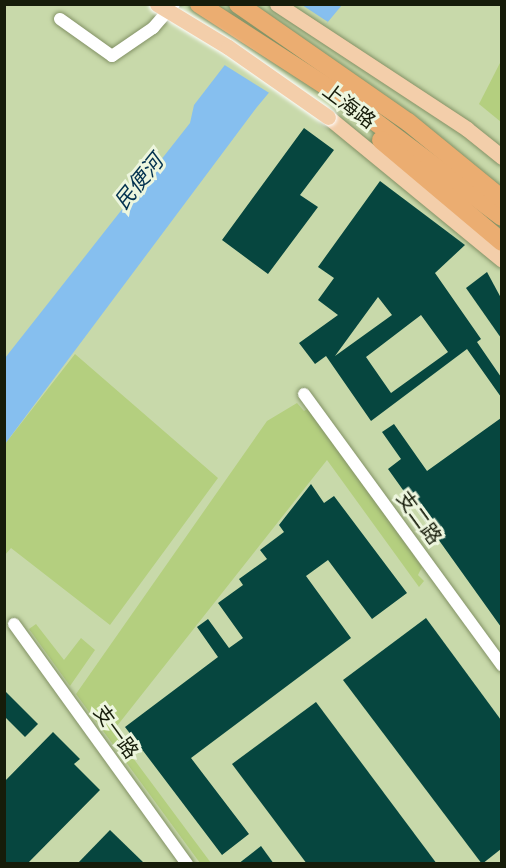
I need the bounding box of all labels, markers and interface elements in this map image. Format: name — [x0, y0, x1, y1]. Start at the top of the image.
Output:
street label: 上海路 — [318, 78, 380, 134]
water label: 民便河 — [109, 150, 169, 214]
street label: 支二路 — [392, 487, 446, 549]
street label: 支一路 — [89, 701, 143, 763]

